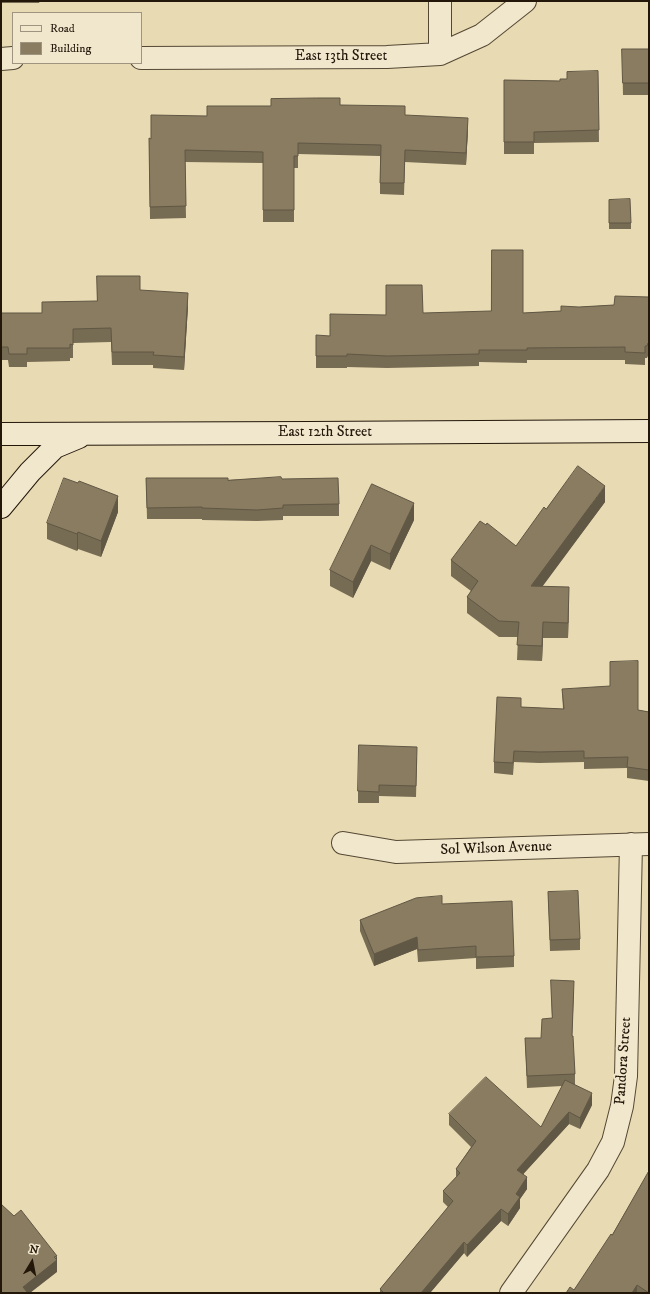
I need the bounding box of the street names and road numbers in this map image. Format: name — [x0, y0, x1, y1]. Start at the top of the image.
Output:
street label: East 13th Street — [295, 48, 387, 66]
street label: East 12th Street — [278, 424, 372, 442]
street label: Sol Wilson Avenue — [440, 838, 552, 860]
street label: Pandora Street — [612, 1016, 636, 1106]

